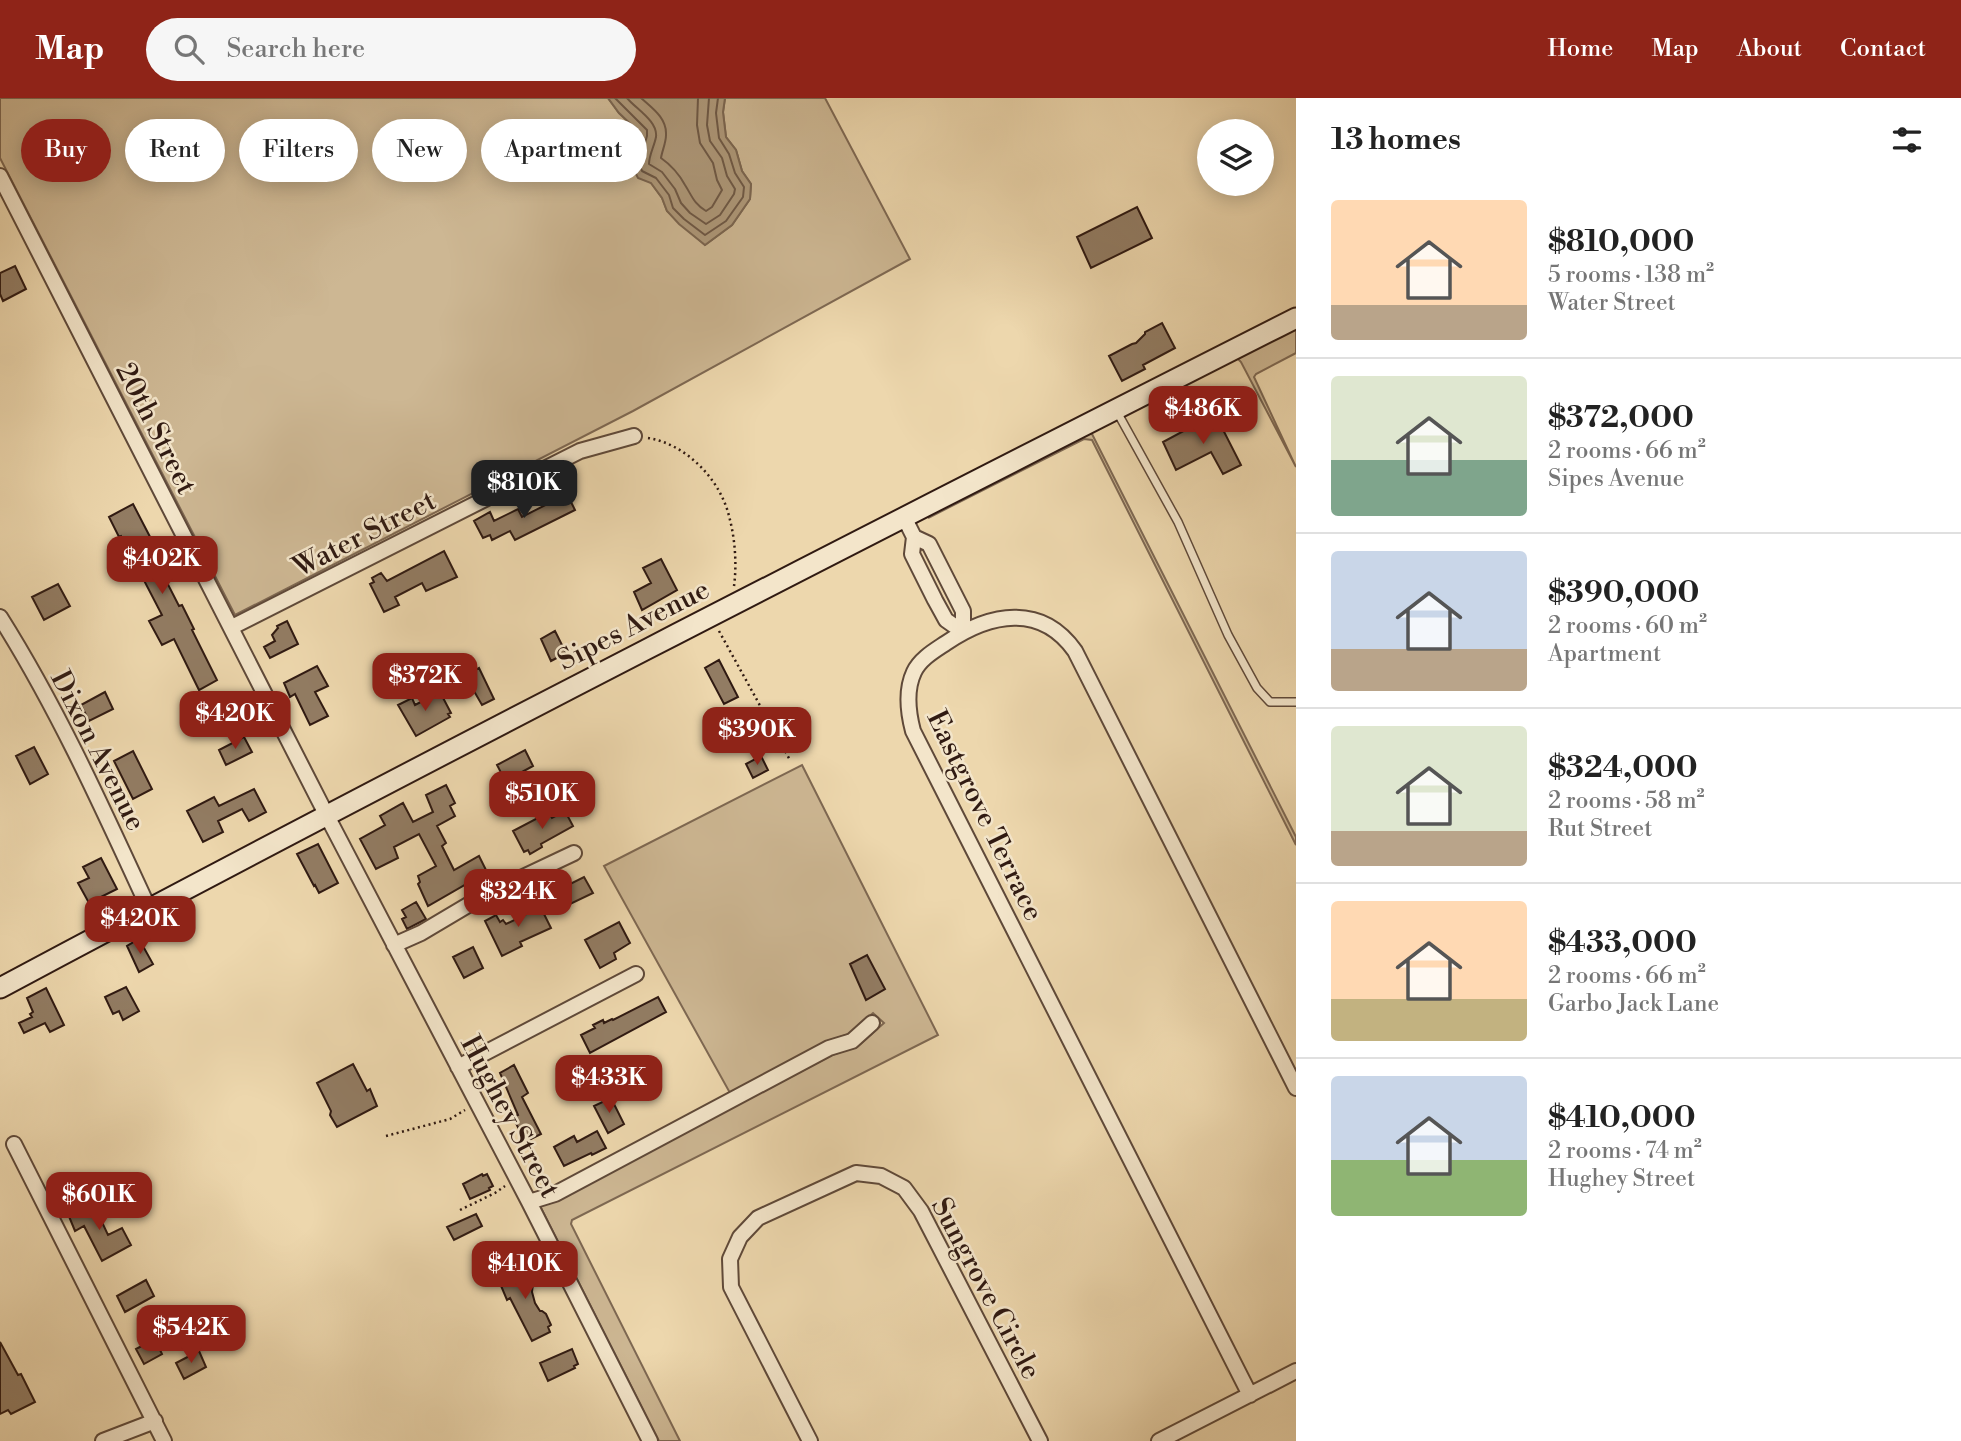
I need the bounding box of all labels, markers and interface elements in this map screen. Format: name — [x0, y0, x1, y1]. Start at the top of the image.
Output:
search box — [146, 18, 636, 81]
text: Map — [35, 29, 104, 70]
icon: search — [170, 30, 208, 68]
text: Search here — [226, 33, 365, 65]
text: Home — [1548, 34, 1613, 64]
text: Map — [1651, 34, 1699, 64]
text: About — [1737, 34, 1802, 64]
text: Contact — [1840, 34, 1926, 64]
chip: Buy — [21, 119, 111, 182]
chip: Rent — [125, 119, 225, 182]
chip: Filters — [239, 119, 358, 182]
chip: New — [372, 119, 467, 182]
chip: Apartment — [481, 119, 647, 182]
map controls — [1197, 119, 1274, 196]
button: layers — [1197, 119, 1274, 196]
text: 13 homes — [1331, 121, 1461, 159]
icon: filters — [1888, 121, 1926, 159]
text: $810,000 — [1548, 223, 1694, 261]
icon: home — [1387, 228, 1471, 312]
text: 5 rooms · 138 m² — [1548, 261, 1714, 289]
text: Water Street — [1548, 289, 1676, 317]
street label: 20th Street — [108, 357, 204, 501]
pin: $486K — [1154, 386, 1252, 446]
text: $486K — [1165, 395, 1241, 423]
text: $372,000 — [1548, 399, 1694, 437]
icon: home — [1387, 404, 1471, 488]
text: 2 rooms · 66 m² — [1548, 437, 1706, 465]
pin: $810K — [475, 460, 573, 520]
text: Sipes Avenue — [1548, 465, 1684, 493]
text: $810K — [487, 469, 561, 497]
street label: Water Street — [287, 483, 442, 586]
pin: $402K — [113, 536, 211, 596]
text: $402K — [123, 545, 201, 573]
street label: Sipes Avenue — [552, 572, 716, 679]
text: $390,000 — [1548, 574, 1699, 612]
icon: home — [1387, 579, 1471, 663]
text: 2 rooms · 60 m² — [1548, 612, 1707, 640]
text: Apartment — [1548, 640, 1661, 668]
pin: $372K — [376, 654, 474, 713]
text: $372K — [388, 662, 462, 690]
street label: Dixon Avenue — [42, 665, 153, 837]
pin: $420K — [186, 692, 284, 751]
text: $420K — [196, 700, 274, 728]
street label: Eastgrove Terrace — [919, 705, 1051, 927]
pin: $390K — [708, 708, 806, 767]
text: $390K — [718, 716, 796, 744]
text: $324,000 — [1548, 749, 1698, 787]
icon: home — [1387, 754, 1471, 838]
pin: $510K — [493, 772, 591, 831]
text: $510K — [505, 780, 579, 808]
text: 2 rooms · 58 m² — [1548, 787, 1705, 815]
text: Rut Street — [1548, 815, 1652, 843]
pin: $324K — [469, 870, 567, 929]
text: $324K — [480, 878, 556, 906]
pin: $420K — [91, 896, 189, 956]
text: $420K — [101, 905, 179, 933]
text: $433,000 — [1548, 924, 1697, 962]
icon: home — [1387, 929, 1471, 1013]
text: 2 rooms · 66 m² — [1548, 962, 1706, 990]
text: Garbo Jack Lane — [1548, 990, 1719, 1018]
street label: Hughey Street — [452, 1029, 567, 1204]
pin: $433K — [560, 1056, 658, 1115]
text: $433K — [571, 1064, 647, 1092]
text: $410,000 — [1548, 1099, 1695, 1137]
icon: home — [1387, 1104, 1471, 1188]
text: 2 rooms · 74 m² — [1548, 1137, 1702, 1165]
text: Hughey Street — [1548, 1165, 1695, 1193]
pin: $601K — [50, 1172, 148, 1232]
text: $601K — [62, 1181, 136, 1209]
street label: Sungrove Circle — [923, 1192, 1048, 1386]
pin: $410K — [476, 1242, 574, 1301]
text: $410K — [488, 1250, 562, 1278]
pin: $542K — [142, 1306, 240, 1365]
text: $542K — [153, 1314, 229, 1342]

